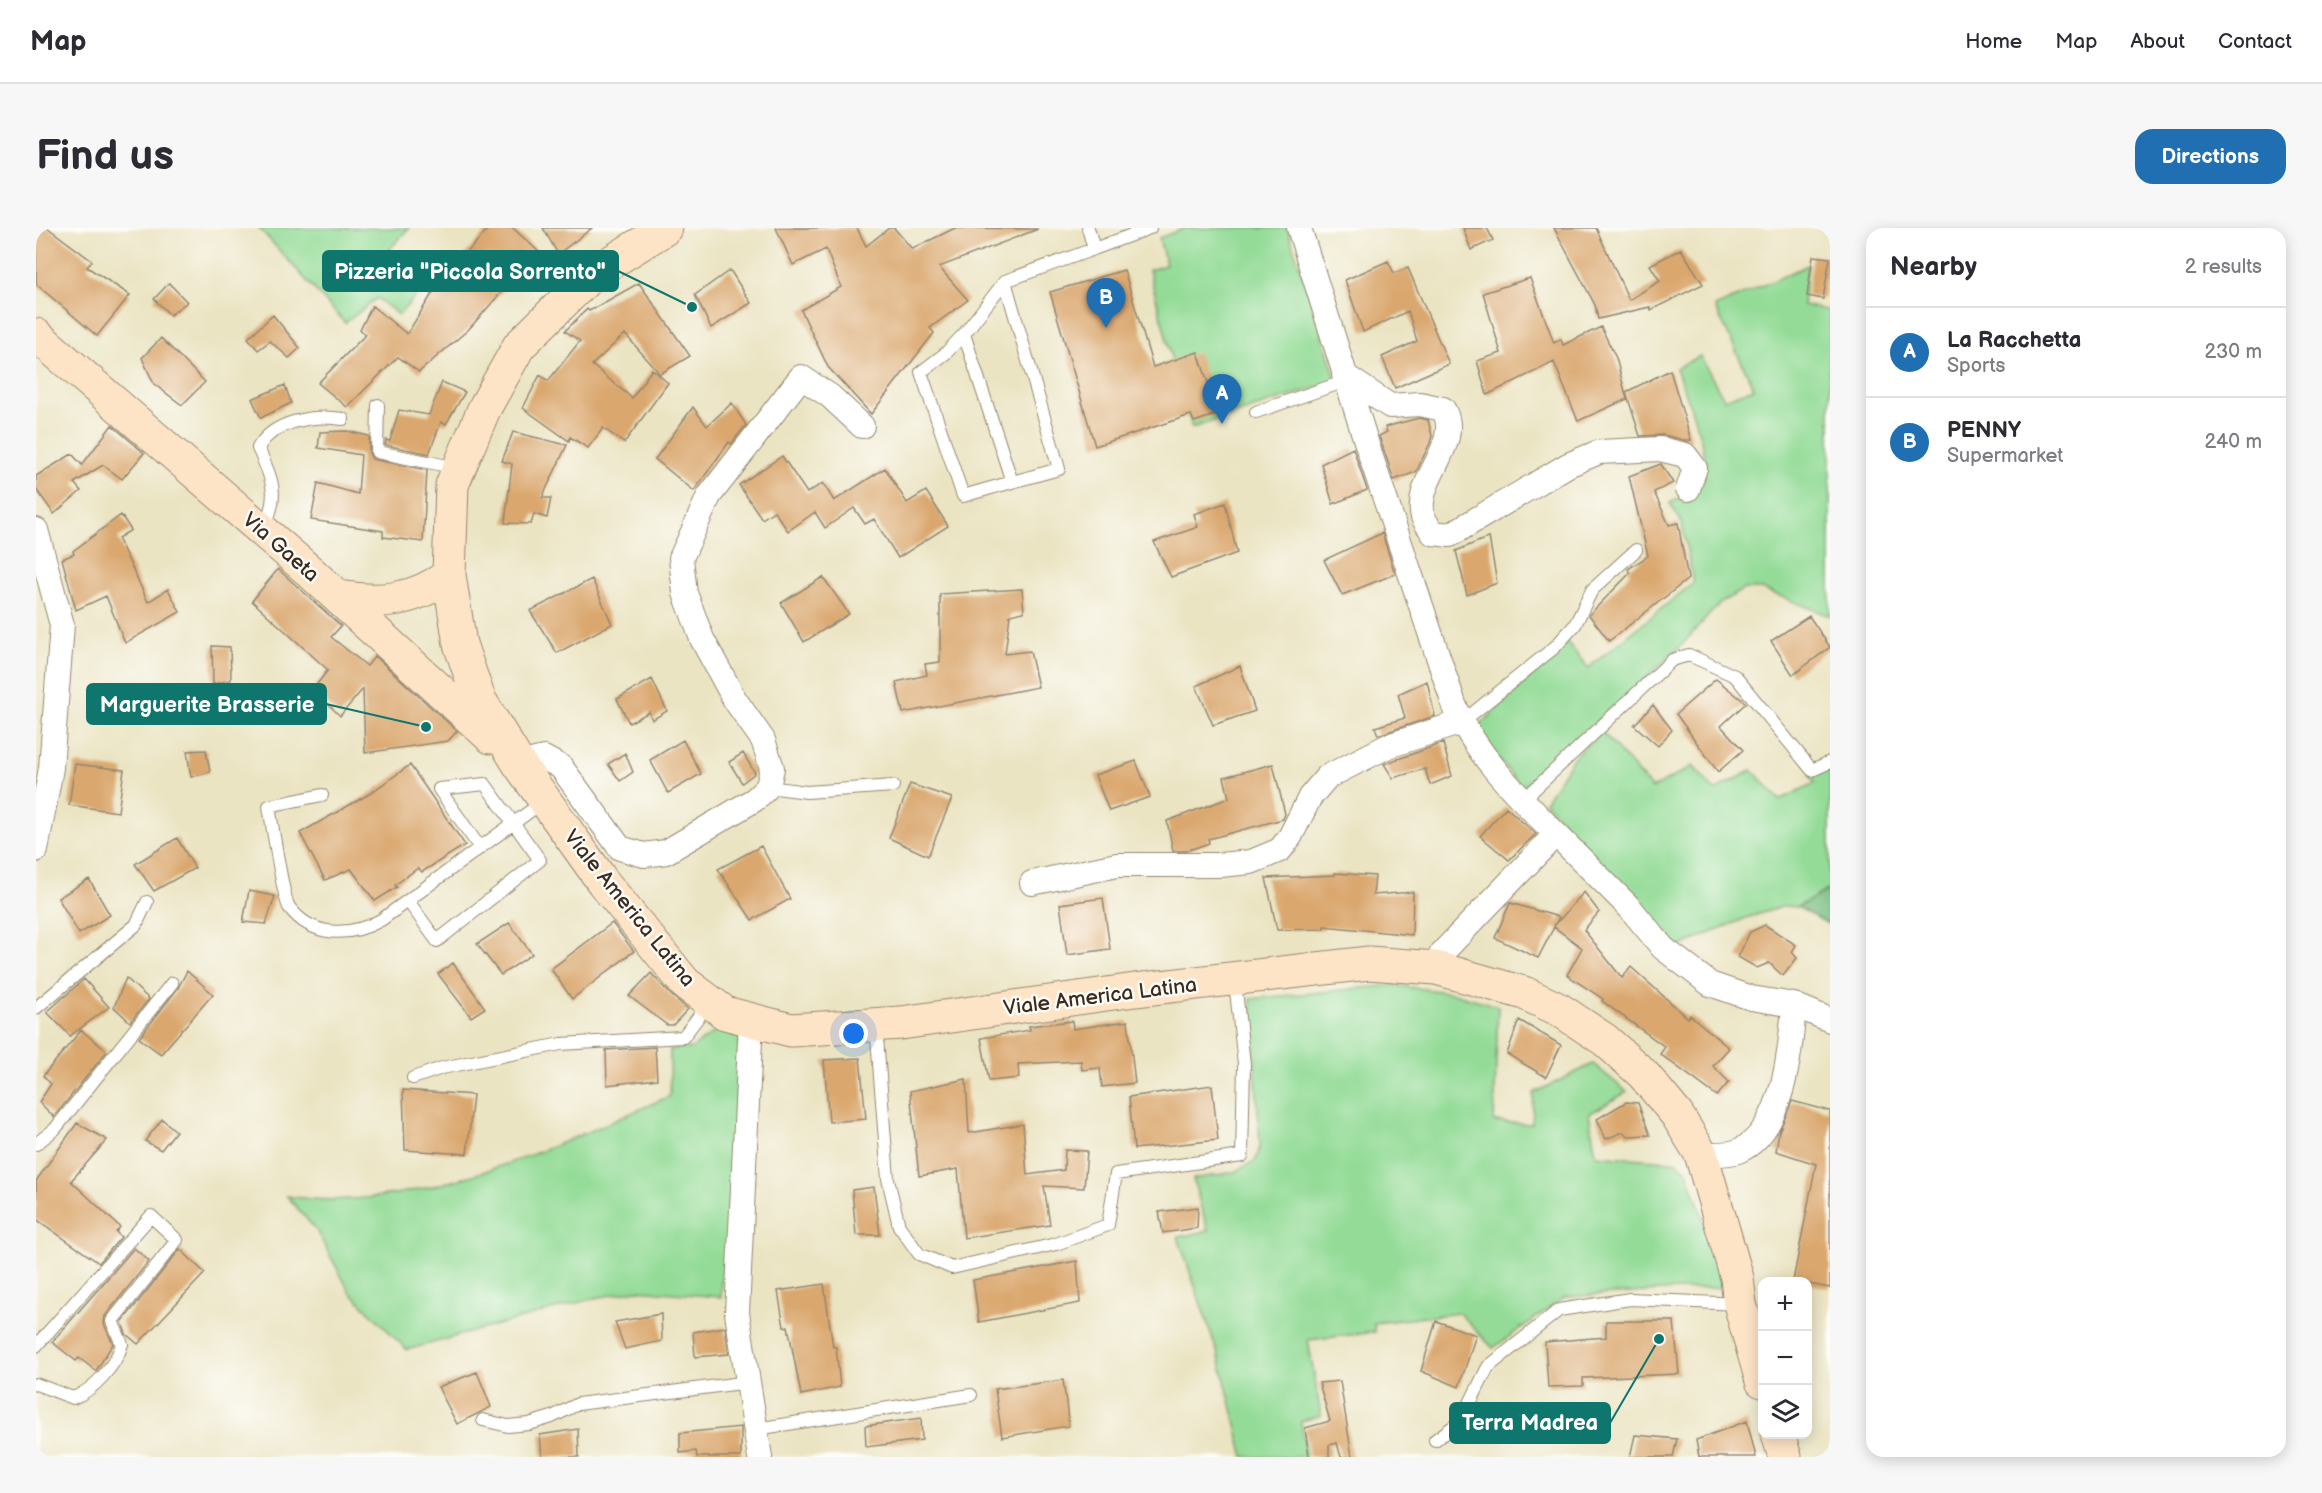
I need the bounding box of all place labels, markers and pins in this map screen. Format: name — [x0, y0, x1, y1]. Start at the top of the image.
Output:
callout: Pizzeria "Piccola Sorrento" — [323, 251, 618, 291]
pin: B — [1086, 279, 1126, 328]
pin: A — [1202, 374, 1242, 424]
callout: Marguerite Brasserie — [87, 684, 326, 724]
callout: Terra Madrea — [1450, 1403, 1610, 1443]

